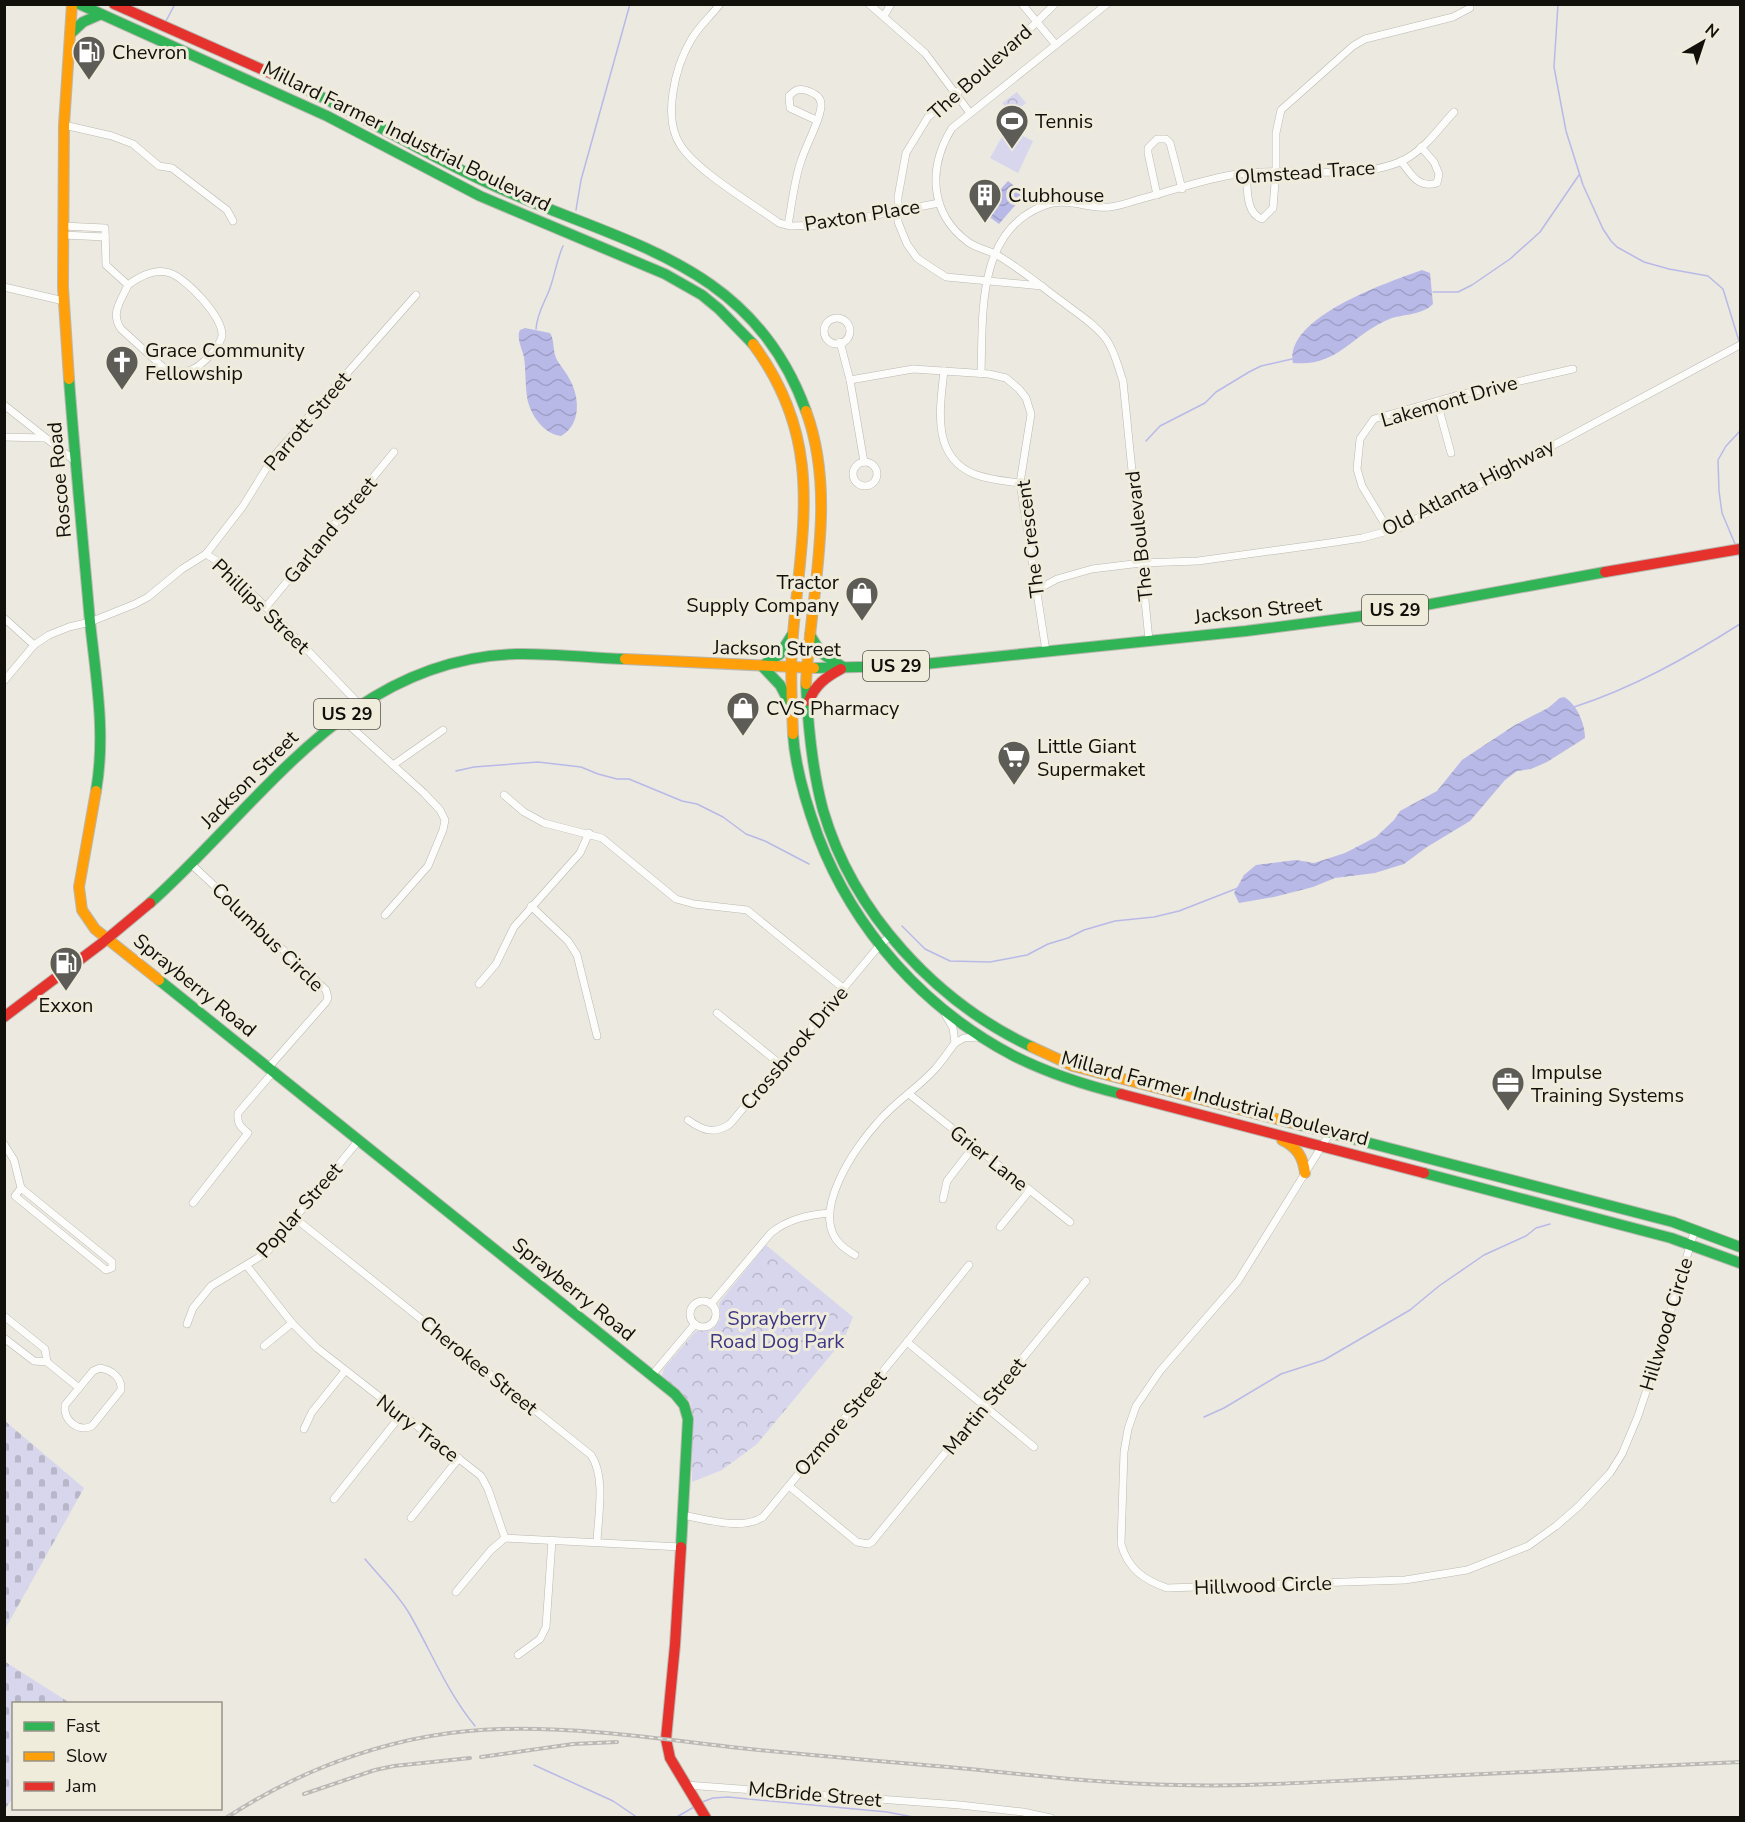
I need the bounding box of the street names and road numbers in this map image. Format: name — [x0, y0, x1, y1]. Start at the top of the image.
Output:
street label: The Boulevard — [923, 19, 1038, 126]
street label: Millard Farmer Industrial Boulevard — [258, 55, 555, 218]
street label: Olmstead Trace — [1234, 154, 1376, 191]
street label: Paxton Place — [802, 193, 922, 238]
street label: Parrott Street — [258, 365, 357, 477]
street label: Lakemont Drive — [1378, 369, 1521, 434]
street label: Roscoe Road — [41, 421, 78, 539]
street label: Old Atlanta Highway — [1377, 432, 1560, 543]
street label: The Boulevard — [1119, 470, 1160, 602]
street label: Garland Street — [278, 471, 384, 589]
street label: The Crescent — [1010, 478, 1051, 599]
street label: Phillips Street — [206, 553, 316, 661]
street label: Jackson Street — [1192, 590, 1324, 631]
road number: US 29 — [1362, 595, 1428, 625]
street label: Jackson Street — [712, 634, 842, 663]
road number: US 29 — [863, 651, 929, 681]
road number: US 29 — [314, 699, 380, 729]
street label: Jackson Street — [194, 724, 305, 835]
street label: Columbus Circle — [206, 877, 330, 998]
street label: Sprayberry Road — [128, 927, 262, 1043]
street label: Crossbrook Drive — [734, 981, 854, 1116]
street label: Millard Farmer Industrial Boulevard — [1058, 1044, 1372, 1153]
street label: Grier Lane — [944, 1119, 1034, 1198]
street label: Poplar Street — [250, 1156, 349, 1264]
street label: Sprayberry Road — [507, 1231, 641, 1347]
street label: Hillwood Circle — [1633, 1254, 1700, 1394]
street label: Cherokee Street — [414, 1309, 544, 1422]
street label: Martin Street — [937, 1351, 1033, 1461]
street label: Ozmore Street — [788, 1364, 893, 1482]
street label: Nury Trace — [371, 1388, 465, 1468]
street label: Hillwood Circle — [1194, 1570, 1332, 1601]
street label: McBride Street — [747, 1775, 884, 1814]

